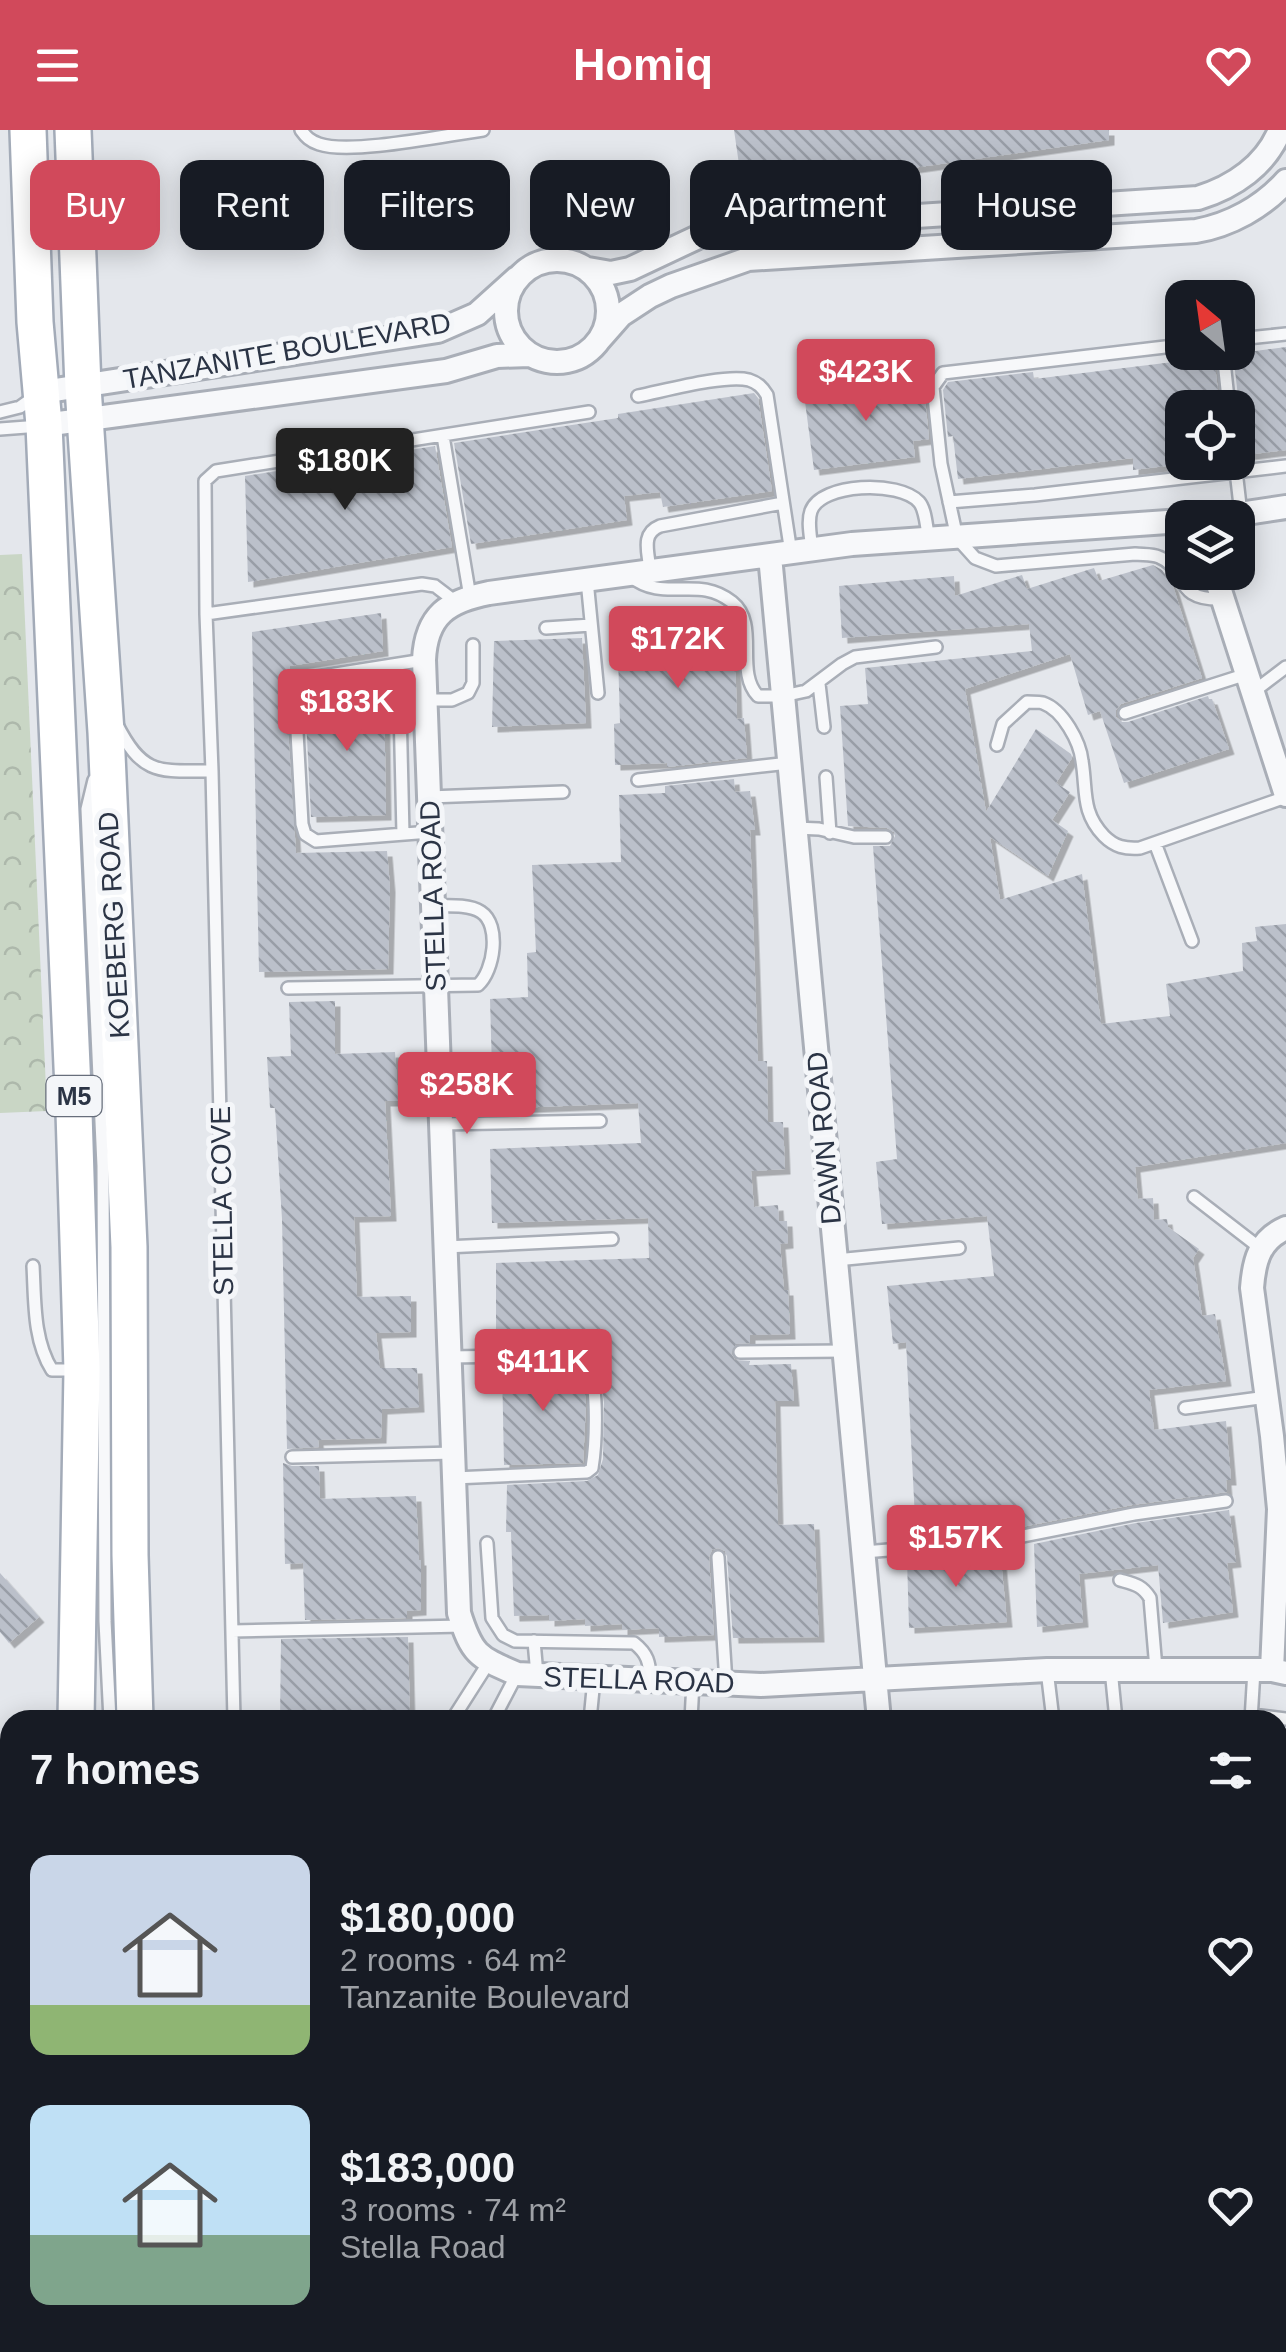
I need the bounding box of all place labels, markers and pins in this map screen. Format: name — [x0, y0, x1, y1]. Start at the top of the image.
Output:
pin: $423K — [796, 339, 936, 424]
pin: $180K — [275, 428, 415, 513]
pin: $172K — [608, 606, 748, 691]
pin: $183K — [277, 669, 417, 754]
pin: $258K — [397, 1052, 537, 1137]
pin: $411K — [473, 1329, 613, 1414]
pin: $157K — [886, 1505, 1026, 1590]

